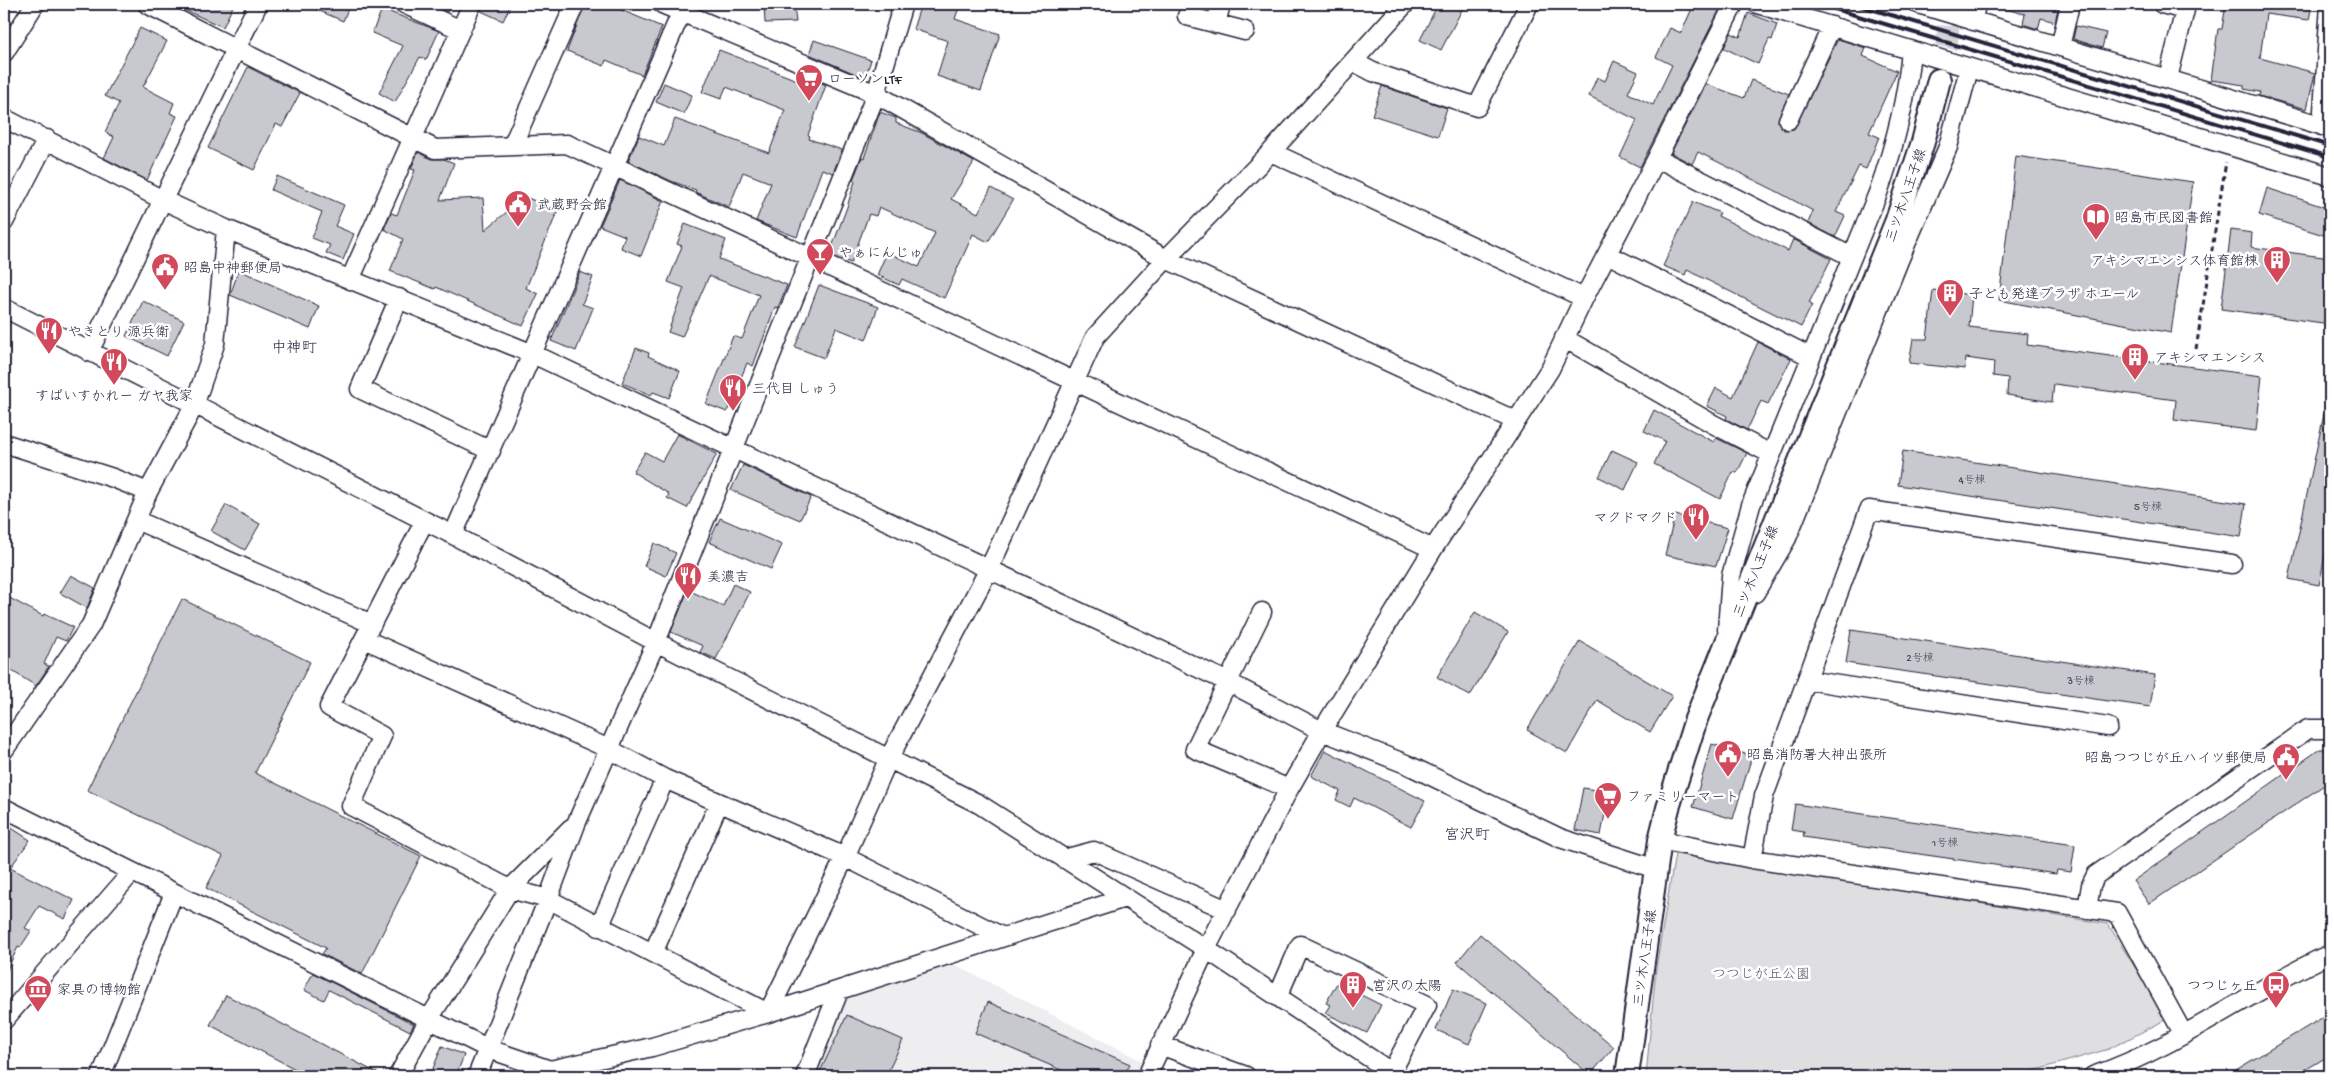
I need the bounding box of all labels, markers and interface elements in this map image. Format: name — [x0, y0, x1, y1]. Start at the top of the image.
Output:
supermarket icon: ローソンLTF — [794, 63, 824, 102]
place label: ローソンLTF — [828, 72, 903, 89]
street label: 三ツ木八王子線 — [1883, 147, 1931, 245]
public building icon: 武蔵野会館 — [503, 189, 533, 228]
place label: 武蔵野会館 — [537, 197, 607, 215]
library icon: 昭島市民図書館 — [2081, 202, 2111, 241]
place label: 昭島市民図書館 — [2115, 211, 2213, 228]
bar icon: やぁにんじゅ — [805, 237, 835, 276]
building icon: アキシマエンシス体育館棟 — [2262, 245, 2292, 284]
place label: やぁにんじゅ — [839, 246, 923, 263]
public building icon: 昭島中神郵便局 — [150, 252, 180, 291]
place label: アキシマエンシス体育館棟 — [2090, 254, 2259, 271]
place label: 昭島中神郵便局 — [184, 261, 282, 278]
building icon: 子ども発達プラザ ホエール — [1935, 278, 1965, 317]
place label: 子ども発達プラザ ホエール — [1969, 287, 2139, 304]
restaurant icon: やきとり 源兵衛 — [34, 316, 64, 355]
place label: やきとり 源兵衛 — [68, 325, 169, 342]
district label: 中神町 — [271, 339, 317, 358]
building icon: アキシマエンシス — [2120, 342, 2150, 381]
restaurant icon: すぱいすかれー ガヤ我家 — [99, 347, 129, 386]
place label: アキシマエンシス — [2154, 351, 2266, 368]
restaurant icon: 三代目 しゅう — [718, 373, 748, 412]
place label: 三代目 しゅう — [752, 382, 839, 399]
place label: すぱいすかれー ガヤ我家 — [35, 389, 193, 406]
house number: 4号棟 — [1958, 474, 1986, 487]
house number: 5号棟 — [2134, 501, 2162, 514]
restaurant icon: マクドマクド — [1681, 502, 1711, 541]
place label: マクドマクド — [1594, 511, 1677, 528]
street label: 三ツ木八王子線 — [1731, 523, 1784, 621]
restaurant icon: 美濃吉 — [673, 561, 703, 600]
place label: 美濃吉 — [707, 570, 749, 587]
house number: 2号棟 — [1906, 652, 1934, 665]
house number: 3号棟 — [2066, 675, 2095, 688]
public building icon: 昭島消防署大神出張所 — [1713, 739, 1743, 778]
public building icon: 昭島つつじが丘ハイツ郵便局 — [2271, 742, 2301, 781]
place label: 昭島消防署大神出張所 — [1747, 748, 1887, 765]
place label: 昭島つつじが丘ハイツ郵便局 — [2085, 751, 2267, 768]
supermarket icon: ファミリーマート — [1593, 781, 1623, 820]
place label: ファミリーマート — [1627, 790, 1739, 807]
district label: 宮沢町 — [1444, 826, 1490, 845]
house number: 1号棟 — [1931, 837, 1958, 850]
street label: 三ツ木八王子線 — [1631, 909, 1662, 1008]
park label: つつじが丘公園 — [1712, 967, 1810, 984]
building icon: 宮沢の太陽 — [1338, 970, 1368, 1009]
bus stop icon: つつじヶ丘 — [2261, 970, 2291, 1009]
museum icon: 家具の博物館 — [23, 974, 53, 1013]
place label: 宮沢の太陽 — [1372, 979, 1442, 996]
place label: つつじヶ丘 — [2187, 979, 2257, 996]
place label: 家具の博物館 — [57, 983, 141, 1000]

